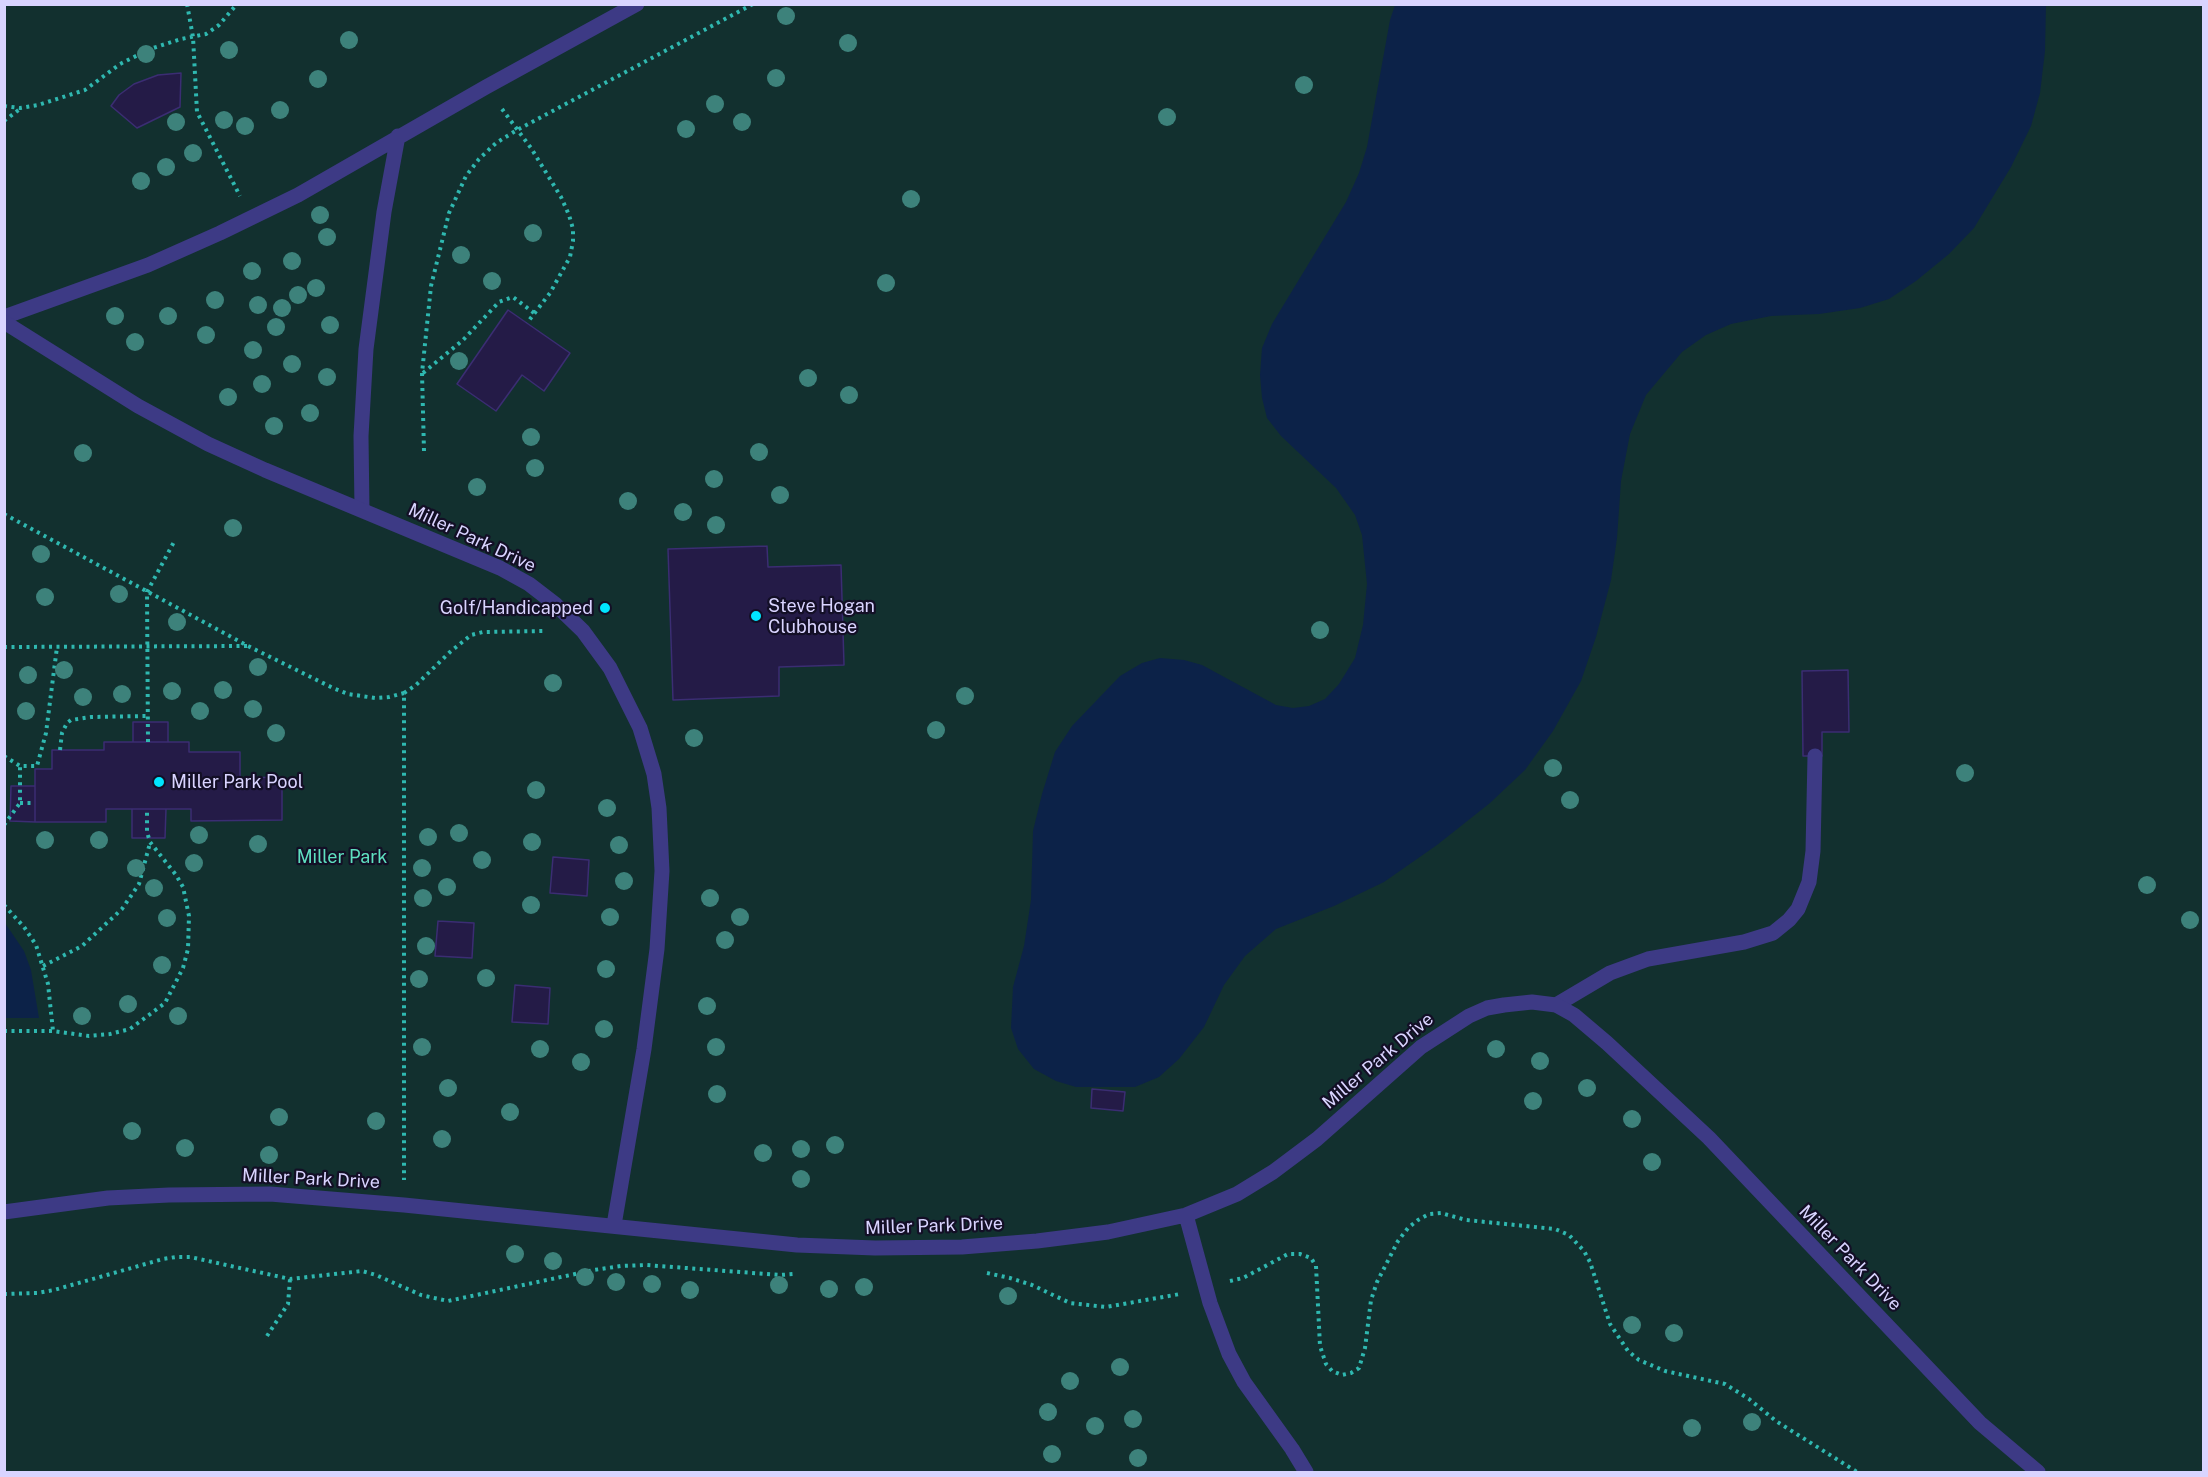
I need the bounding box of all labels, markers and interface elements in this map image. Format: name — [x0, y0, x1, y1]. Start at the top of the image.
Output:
street label: Miller Park Drive — [405, 499, 539, 577]
place label: Steve Hogan Clubhouse — [768, 595, 875, 638]
place label: Golf/Handicapped — [440, 597, 593, 619]
marker: Golf/Handicapped — [598, 601, 612, 615]
marker: Steve Hogan Clubhouse — [749, 609, 763, 623]
place label: Miller Park Pool — [171, 771, 303, 793]
marker: Miller Park Pool — [152, 775, 166, 789]
park label: Miller Park — [297, 846, 387, 868]
street label: Miller Park Drive — [1318, 1008, 1438, 1114]
street label: Miller Park Drive — [241, 1165, 381, 1193]
street label: Miller Park Drive — [1794, 1201, 1906, 1315]
street label: Miller Park Drive — [865, 1213, 1003, 1239]

